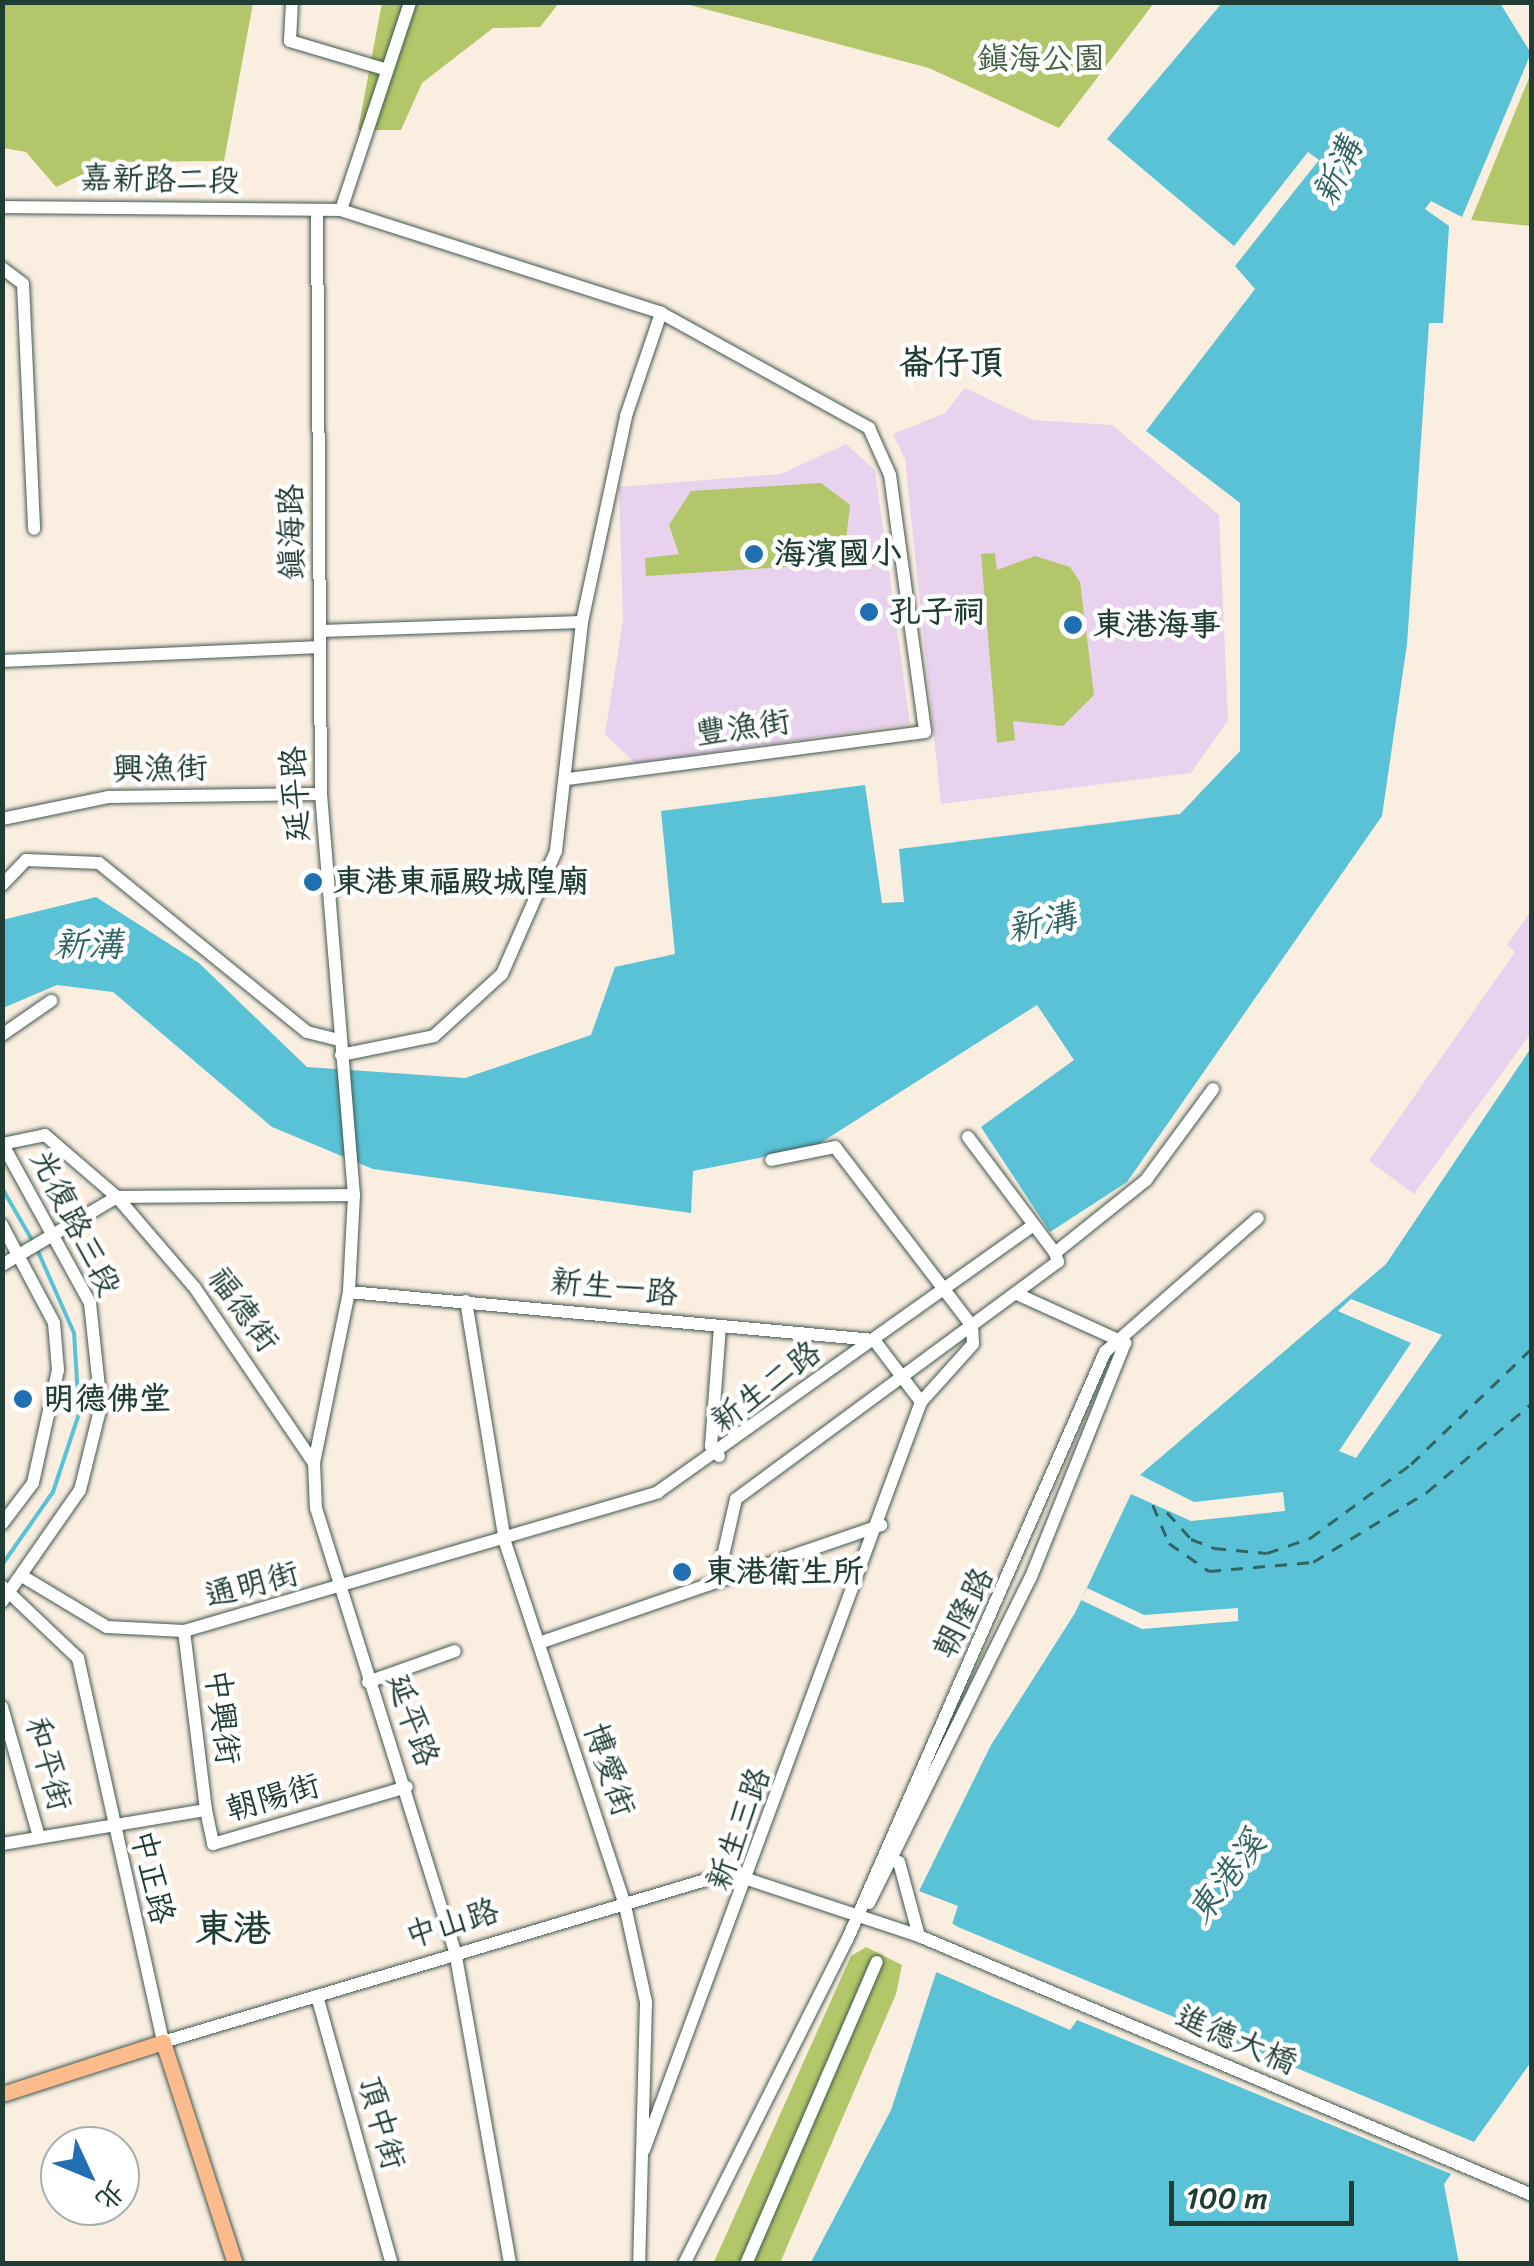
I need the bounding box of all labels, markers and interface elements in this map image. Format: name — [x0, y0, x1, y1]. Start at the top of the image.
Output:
park label: 鎮海公園 — [977, 40, 1105, 78]
water label: 新溝 — [1303, 130, 1371, 212]
street label: 嘉新路二段 — [80, 159, 240, 201]
district label: 崙仔頂 — [899, 341, 1003, 383]
street label: 鎮海路 — [272, 484, 312, 580]
place label: 海濱國小 — [774, 535, 902, 573]
marker: 海濱國小 — [743, 543, 765, 565]
place label: 孔子祠 — [889, 593, 985, 631]
marker: 孔子祠 — [858, 601, 880, 623]
place label: 東港海事 — [1093, 606, 1221, 644]
marker: 東港海事 — [1062, 614, 1084, 636]
street label: 豐漁街 — [693, 702, 793, 754]
street label: 延平路 — [274, 745, 318, 843]
street label: 興漁街 — [112, 749, 208, 789]
place label: 東港東福殿城隍廟 — [333, 863, 589, 901]
marker: 東港東福殿城隍廟 — [302, 871, 324, 893]
water label: 新溝 — [1002, 894, 1080, 950]
water label: 新溝 — [53, 923, 123, 965]
street label: 光復路三段 — [22, 1143, 128, 1303]
street label: 福德街 — [199, 1260, 287, 1360]
street label: 新生一路 — [548, 1262, 680, 1314]
street label: 新生二路 — [703, 1333, 829, 1441]
place label: 明德佛堂 — [43, 1380, 171, 1418]
marker: 明德佛堂 — [12, 1388, 34, 1410]
place label: 東港衛生所 — [704, 1553, 864, 1591]
street label: 通明街 — [201, 1554, 303, 1616]
marker: 東港衛生所 — [669, 1559, 695, 1585]
street label: 朝隆路 — [926, 1561, 1002, 1665]
street label: 中興街 — [197, 1667, 247, 1767]
street label: 延平路 — [378, 1668, 446, 1772]
street label: 和平街 — [17, 1713, 79, 1815]
street label: 博愛街 — [575, 1718, 643, 1822]
street label: 新生三路 — [699, 1762, 779, 1896]
street label: 朝陽街 — [222, 1766, 324, 1830]
water label: 東港溪 — [1178, 1822, 1274, 1932]
street label: 中正路 — [122, 1826, 182, 1928]
street label: 中山路 — [400, 1892, 504, 1956]
district label: 東港 — [195, 1906, 271, 1952]
street label: 進德大橋 — [1170, 1997, 1302, 2083]
street label: 頂中街 — [349, 2072, 413, 2174]
north arrow — [40, 2126, 140, 2226]
scale bar — [1174, 2161, 1359, 2223]
text: 北 — [83, 2169, 138, 2223]
text: 100 m — [1186, 2171, 1268, 2225]

